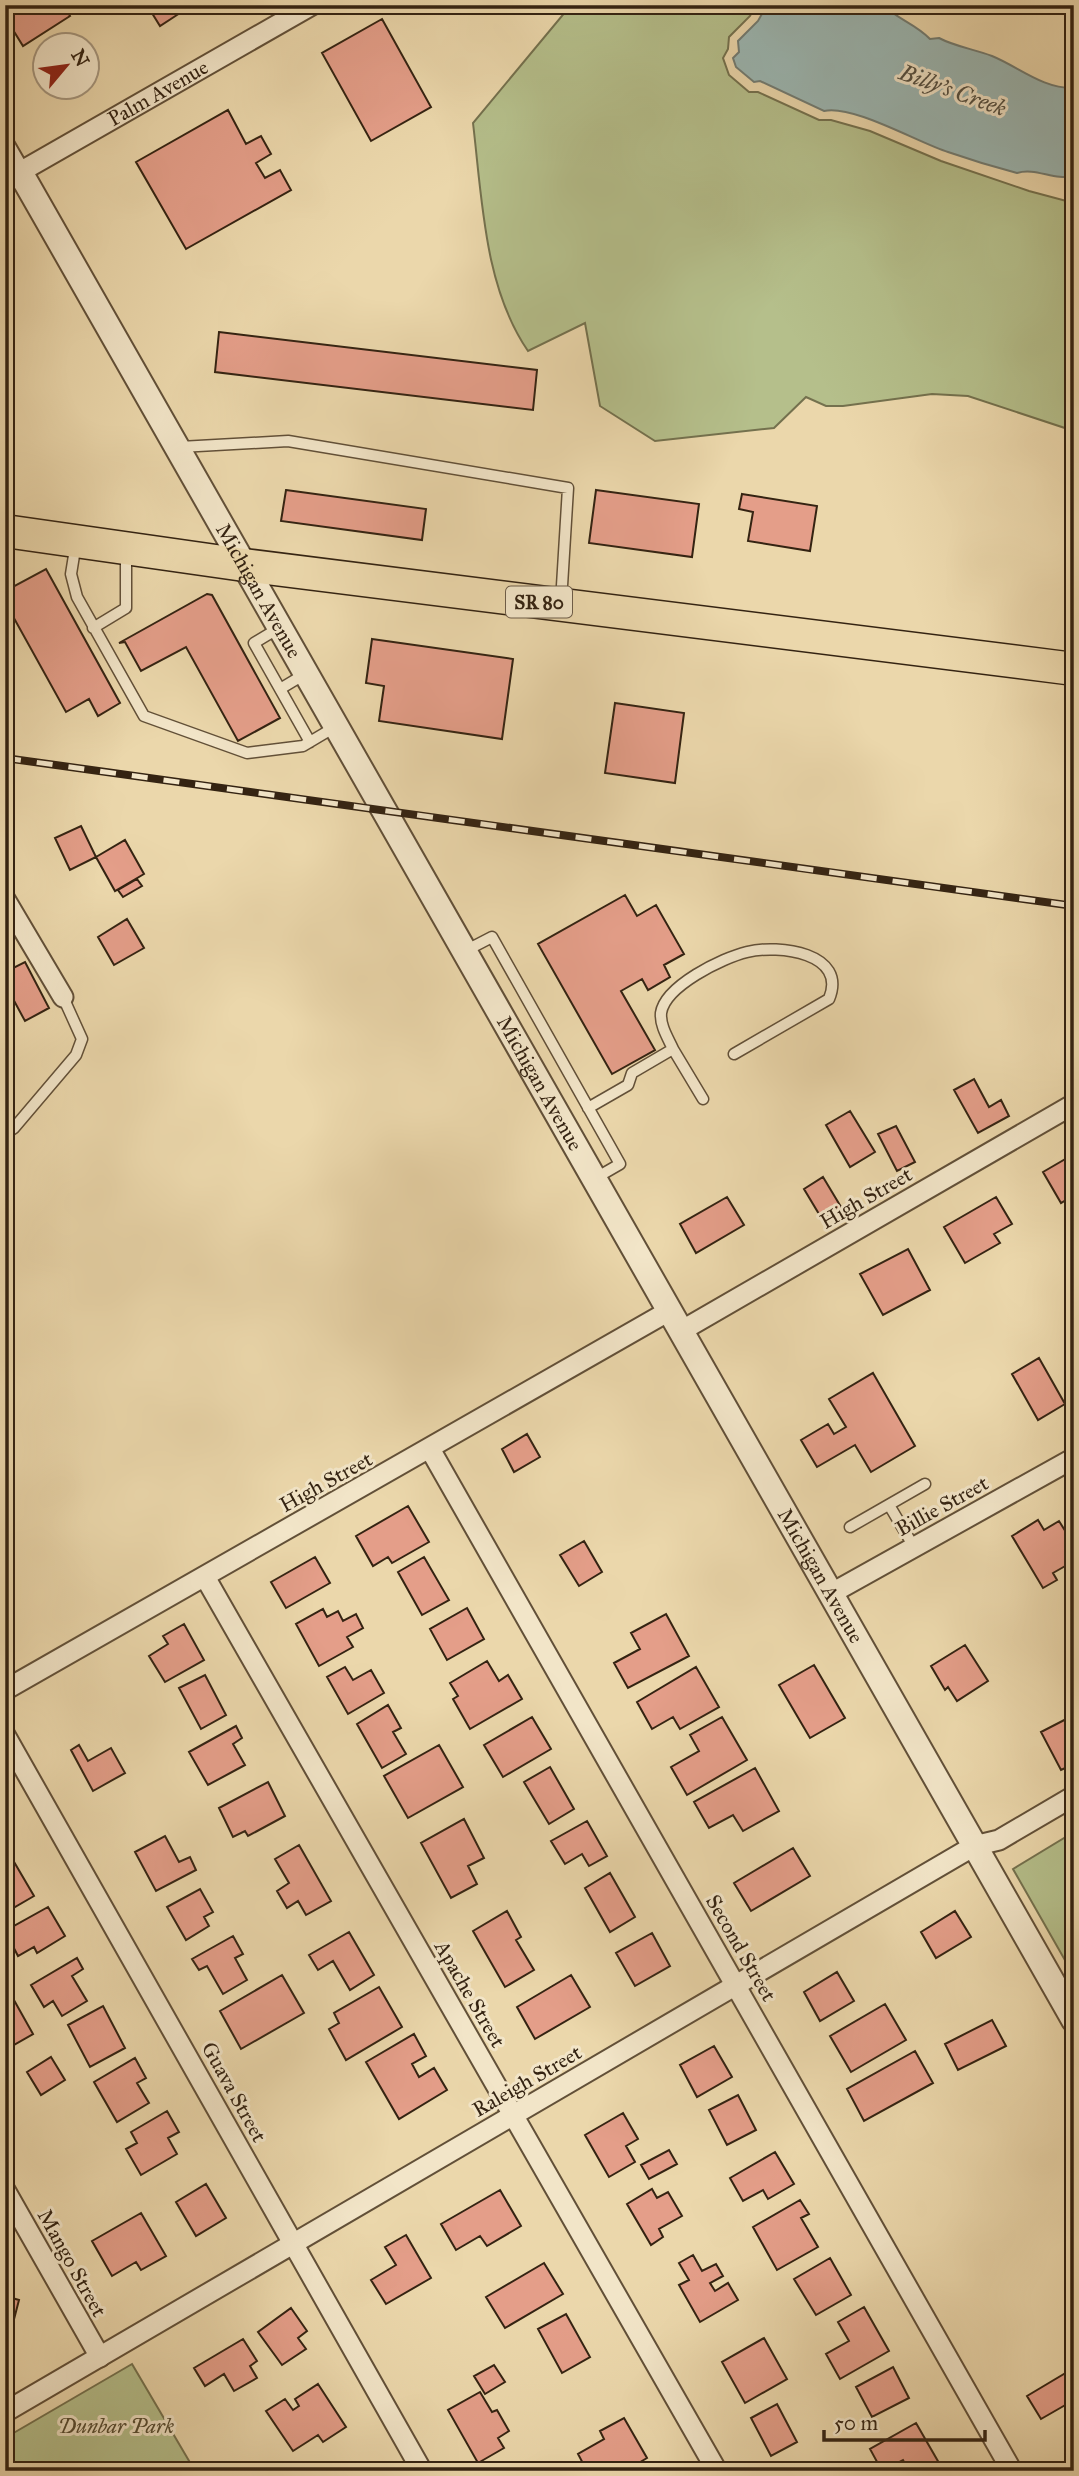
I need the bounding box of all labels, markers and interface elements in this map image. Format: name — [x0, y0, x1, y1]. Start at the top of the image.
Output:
north arrow — [32, 32, 102, 102]
text: N — [66, 45, 94, 71]
street label: Palm Avenue — [103, 54, 213, 132]
water label: Billy's Creek — [895, 57, 1010, 122]
street label: Michigan Avenue — [210, 519, 308, 663]
road number: SR 80 — [506, 586, 572, 618]
street label: Michigan Avenue — [491, 1011, 589, 1156]
street label: High Street — [815, 1161, 917, 1235]
street label: High Street — [275, 1446, 377, 1518]
street label: Billie Street — [891, 1470, 993, 1542]
street label: Michigan Avenue — [772, 1504, 870, 1648]
street label: Second Street — [700, 1890, 782, 2007]
street label: Apache Street — [428, 1935, 511, 2053]
street label: Guava Street — [196, 2037, 273, 2147]
street label: Raleigh Street — [468, 2039, 587, 2123]
street label: Mango Street — [32, 2205, 113, 2322]
scale bar — [824, 2399, 984, 2443]
text: 50 m — [834, 2410, 879, 2436]
park label: Dunbar Park — [58, 2413, 175, 2439]

